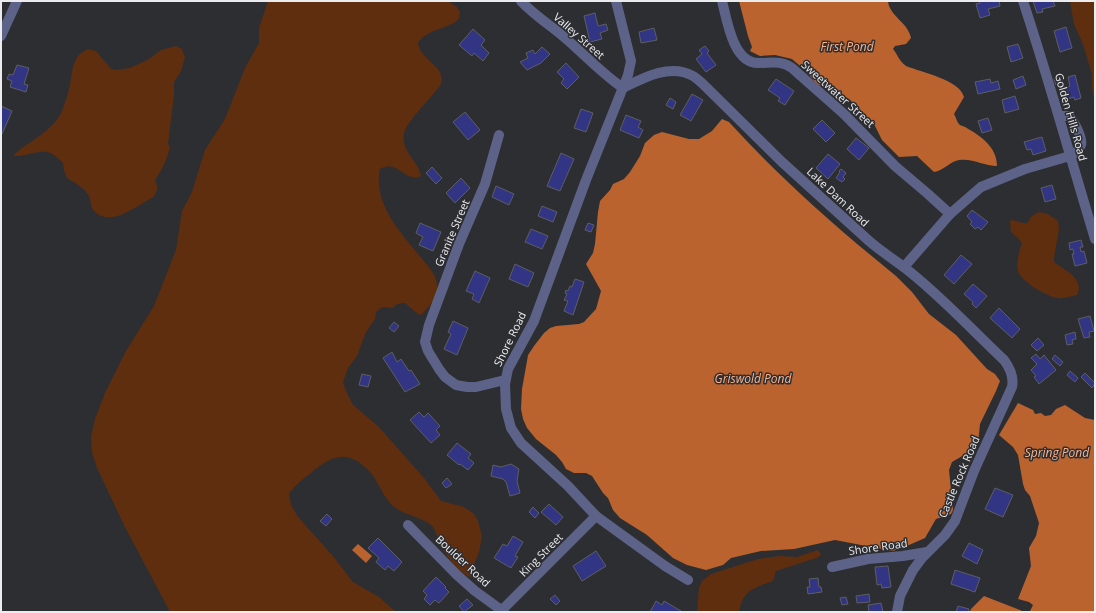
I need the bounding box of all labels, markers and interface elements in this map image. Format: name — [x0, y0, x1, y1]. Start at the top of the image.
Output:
street label: Valley Street — [550, 9, 608, 62]
water label: First Pond — [820, 38, 875, 55]
street label: Sweetwater Street — [799, 57, 878, 131]
street label: Golden Hills Road — [1052, 71, 1091, 163]
street label: Lake Dam Road — [804, 164, 873, 229]
street label: Granite Street — [431, 197, 473, 269]
street label: Shore Road — [490, 309, 529, 369]
water label: Griswold Pond — [715, 370, 793, 387]
street label: Castle Rock Road — [935, 434, 983, 520]
water label: Spring Pond — [1025, 444, 1090, 461]
street label: King Street — [516, 530, 566, 580]
street label: Boulder Road — [433, 531, 494, 590]
street label: Shore Road — [848, 535, 908, 558]

